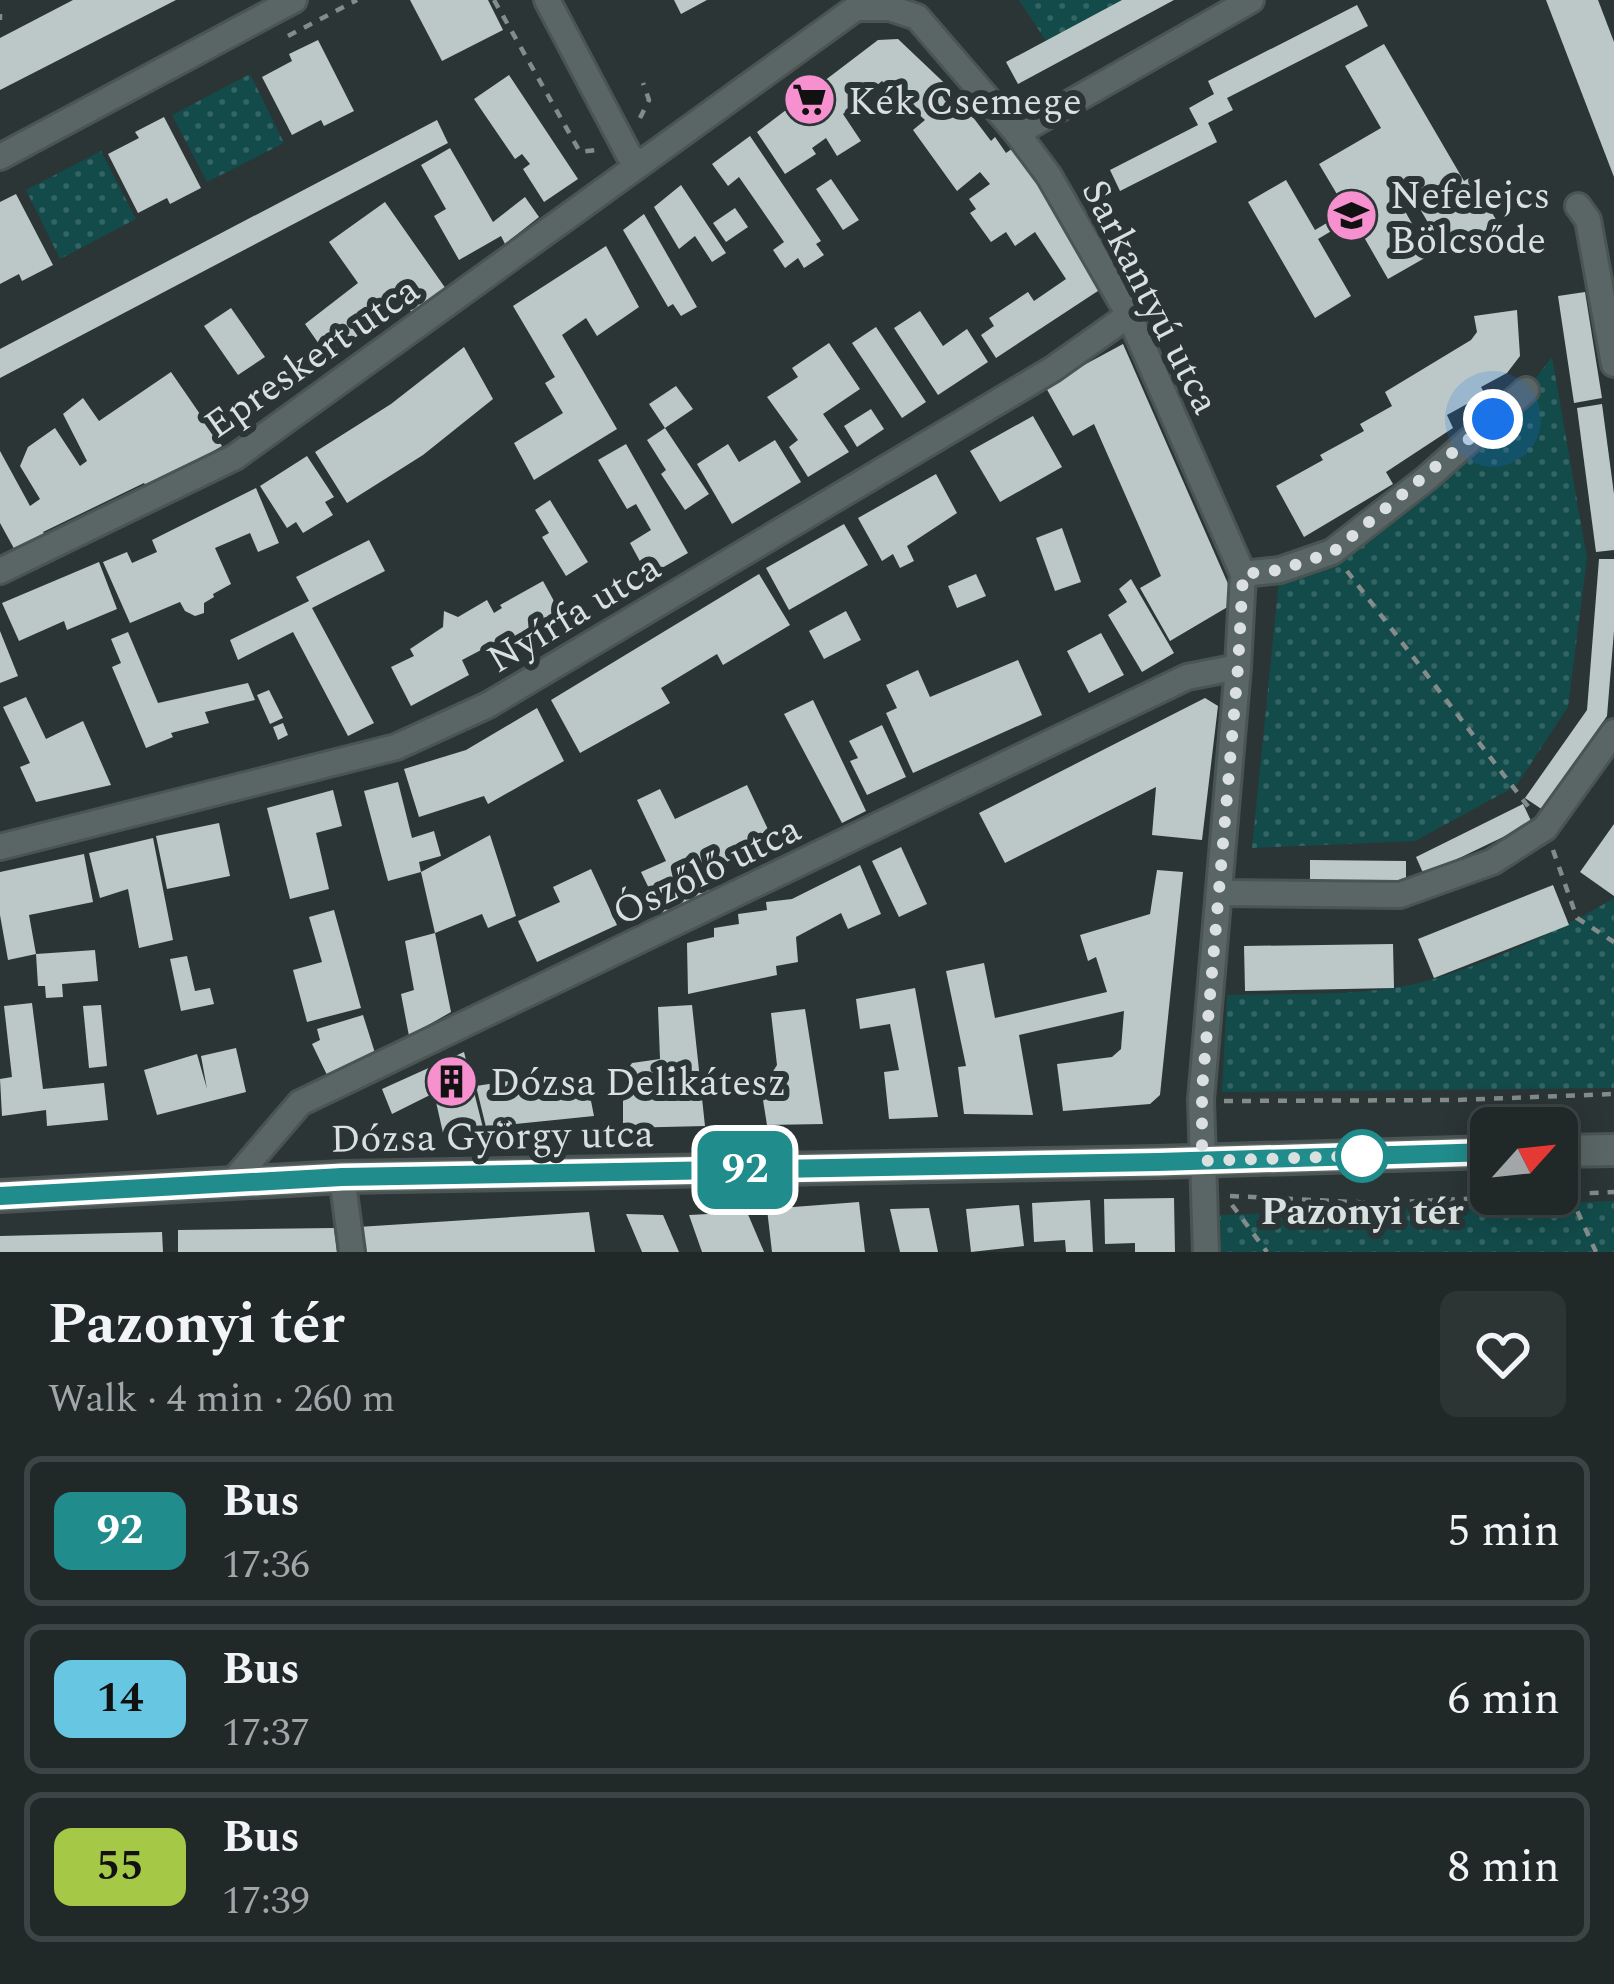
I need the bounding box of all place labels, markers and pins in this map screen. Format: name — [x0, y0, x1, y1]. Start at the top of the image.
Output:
supermarket icon: Kék Csemege — [781, 72, 837, 128]
place label: Kék Csemege — [848, 73, 1082, 132]
place label: Nefelejcs Bölcsőde — [1390, 167, 1550, 271]
school or university icon: Nefelejcs Bölcsőde — [1323, 188, 1379, 244]
building icon: Dózsa Delikátesz — [423, 1053, 479, 1109]
place label: Dózsa Delikátesz — [490, 1054, 786, 1113]
marker: Pazonyi tér — [1337, 1131, 1387, 1181]
place label: Pazonyi tér — [1260, 1183, 1464, 1242]

